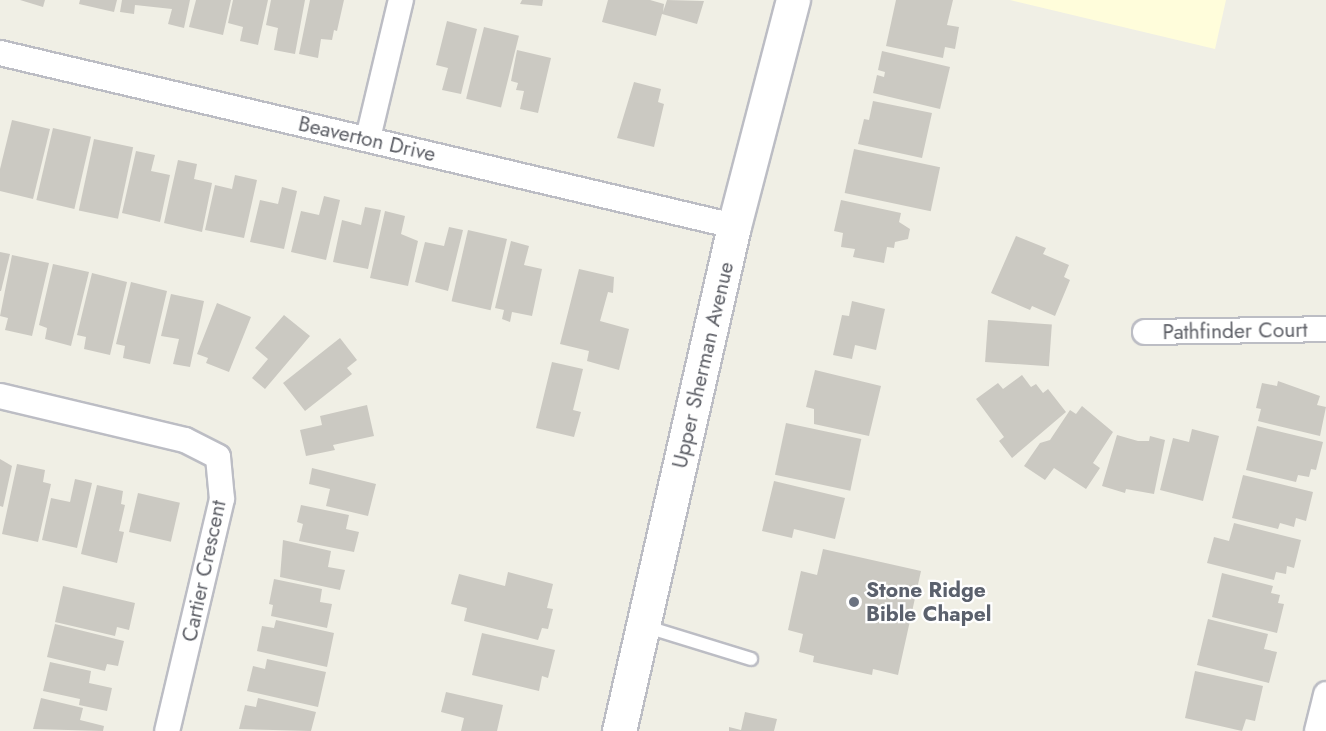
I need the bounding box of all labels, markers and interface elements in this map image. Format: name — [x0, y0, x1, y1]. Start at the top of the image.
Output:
street label: Beaverton Drive — [296, 111, 438, 167]
street label: Upper Sherman Avenue — [667, 259, 739, 471]
street label: Pathfinder Court — [1162, 317, 1308, 345]
street label: Cartier Crescent — [177, 498, 231, 644]
place label: Stone Ridge Bible Chapel — [866, 577, 991, 627]
marker: Stone Ridge Bible Chapel — [847, 595, 861, 609]

